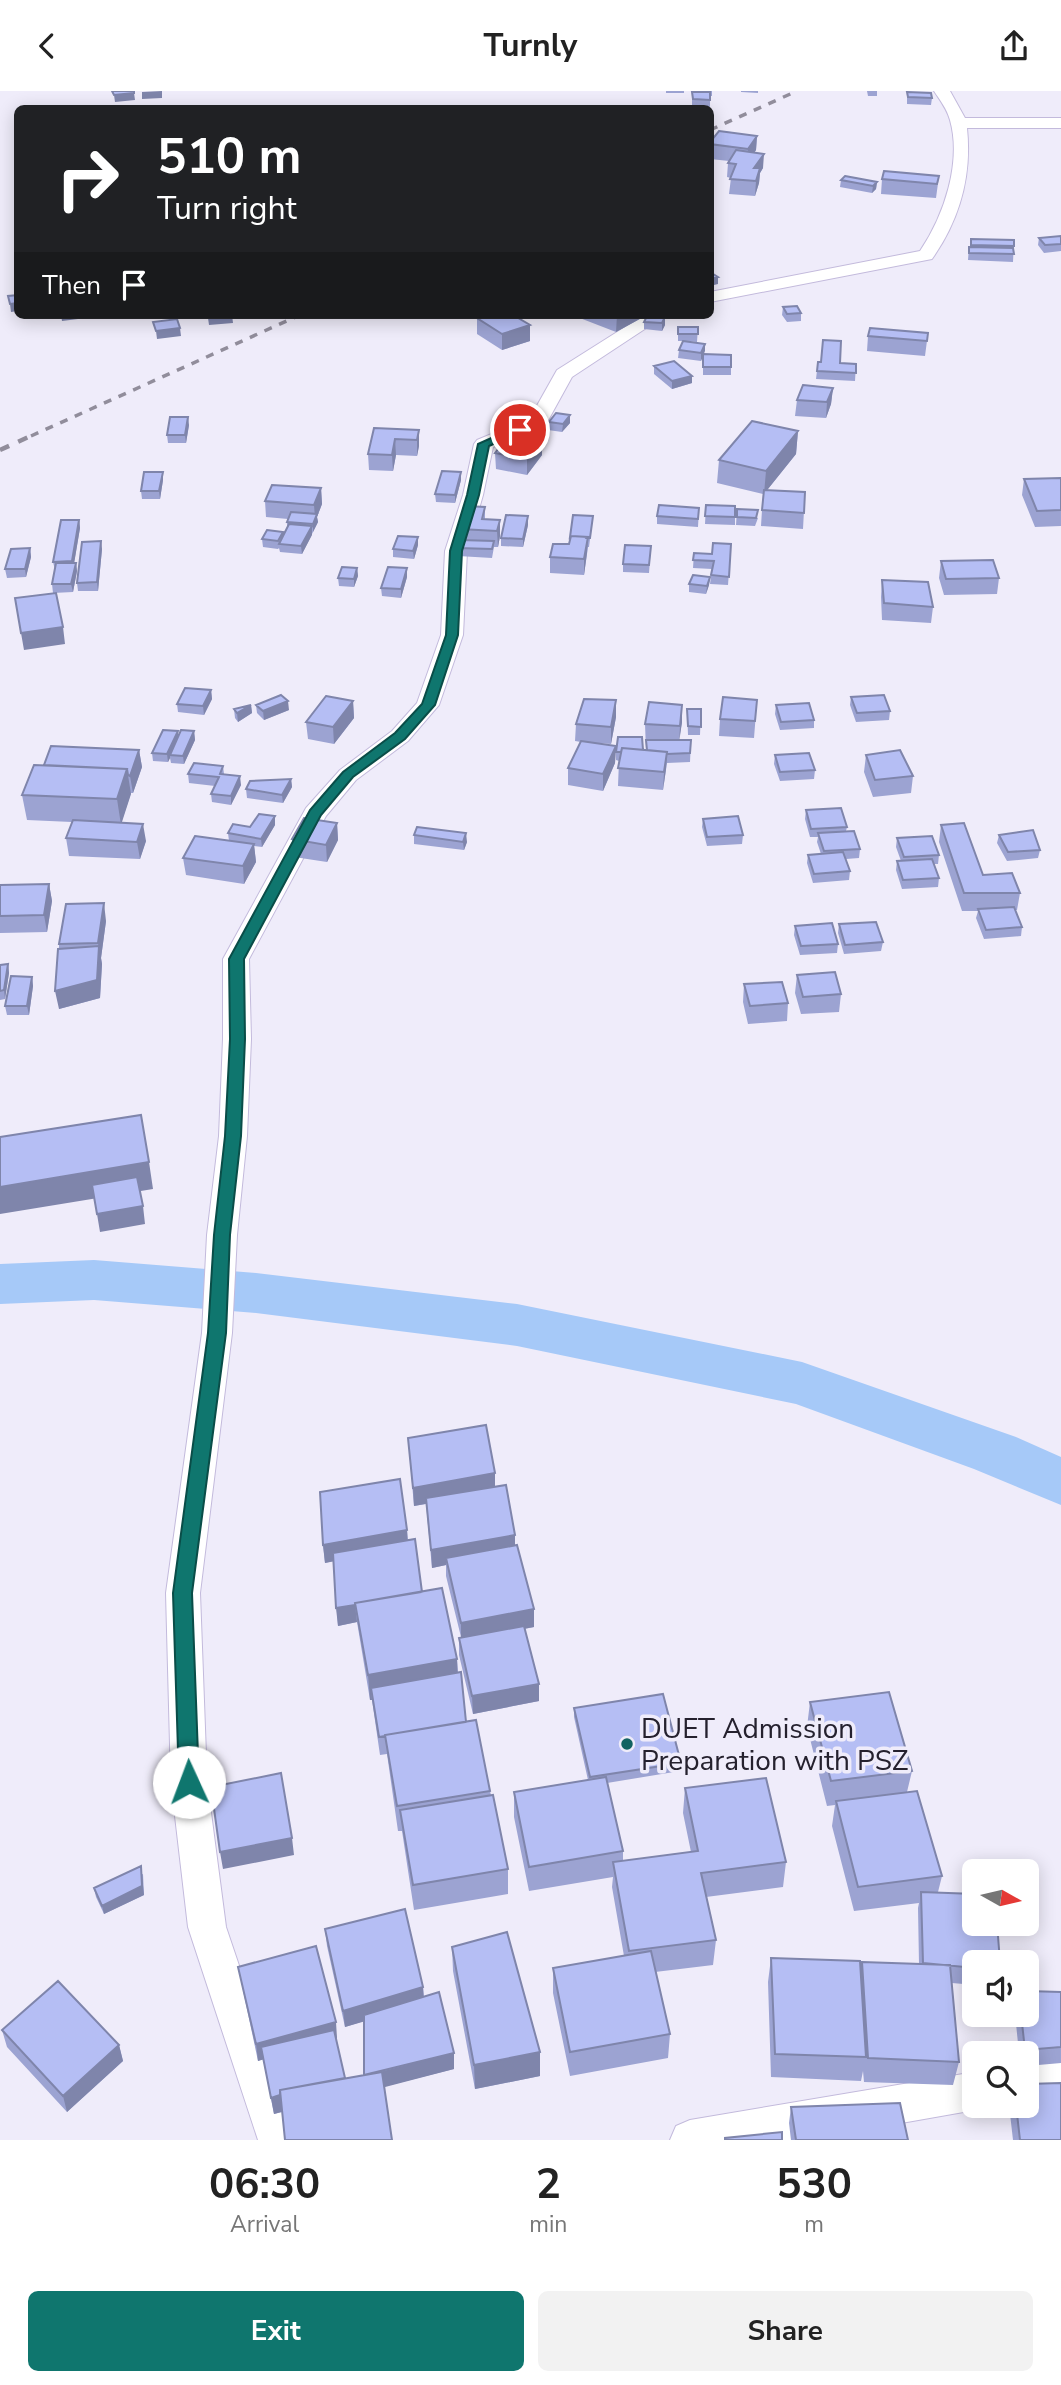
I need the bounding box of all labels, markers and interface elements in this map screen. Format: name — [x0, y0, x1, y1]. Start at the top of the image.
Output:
text: Turnly — [484, 24, 577, 67]
icon: back — [28, 27, 66, 65]
icon: share — [995, 27, 1033, 65]
text: 510 m — [157, 123, 301, 190]
icon: right — [42, 133, 133, 224]
text: Turn right — [157, 187, 297, 230]
icon: arrive — [115, 266, 153, 304]
text: Then — [42, 268, 101, 303]
pin — [490, 400, 550, 460]
icon: arrive — [501, 411, 539, 449]
place label: DUET Admission Preparation with PSZ — [641, 1710, 908, 1780]
marker: DUET Admission Preparation with PSZ — [619, 1736, 635, 1752]
position arrow — [152, 1745, 226, 1819]
north arrow — [962, 1859, 1040, 1935]
map controls — [962, 1859, 1039, 2118]
button: sound — [962, 1950, 1039, 2027]
button: search — [962, 2041, 1039, 2118]
text: 06:30 — [209, 2156, 320, 2213]
text: 2 — [536, 2156, 561, 2213]
text: 530 — [776, 2156, 852, 2213]
text: Arrival — [230, 2209, 299, 2240]
text: min — [529, 2209, 567, 2240]
text: m — [804, 2209, 824, 2240]
button: Exit — [28, 2291, 524, 2371]
button: Share — [538, 2291, 1033, 2371]

